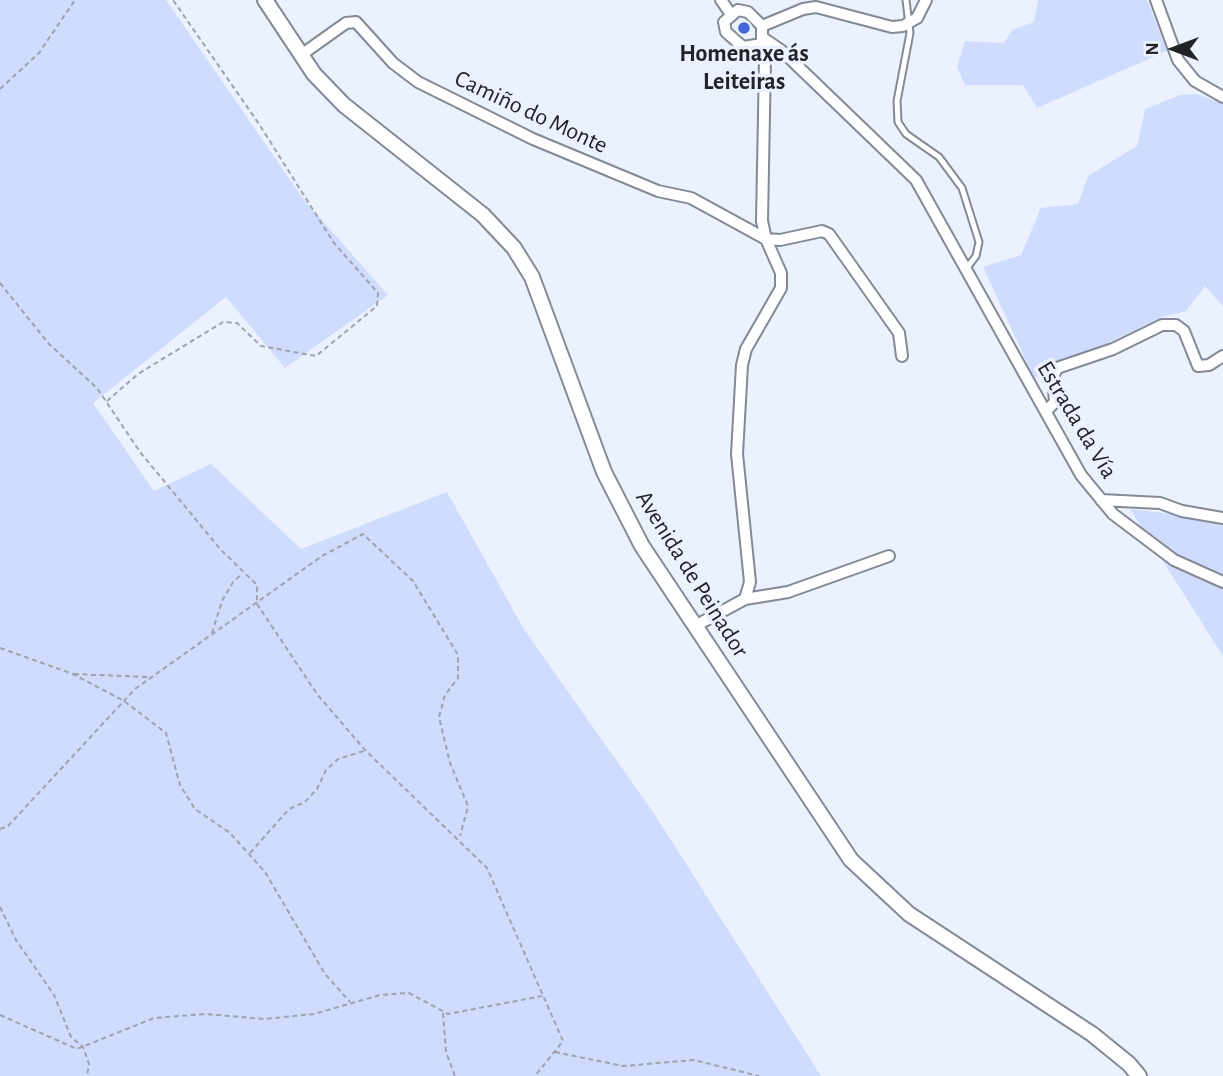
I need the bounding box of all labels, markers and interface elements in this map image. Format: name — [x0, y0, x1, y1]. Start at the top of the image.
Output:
north arrow — [1139, 14, 1209, 84]
marker: Homenaxe ás Leiteiras — [736, 20, 752, 36]
place label: Homenaxe ás Leiteiras — [679, 40, 809, 96]
text: N — [1143, 42, 1162, 56]
street label: Camiño do Monte — [450, 64, 612, 160]
street label: Estrada da Vía — [1031, 356, 1123, 484]
street label: Avenida de Peinador — [629, 485, 755, 663]

